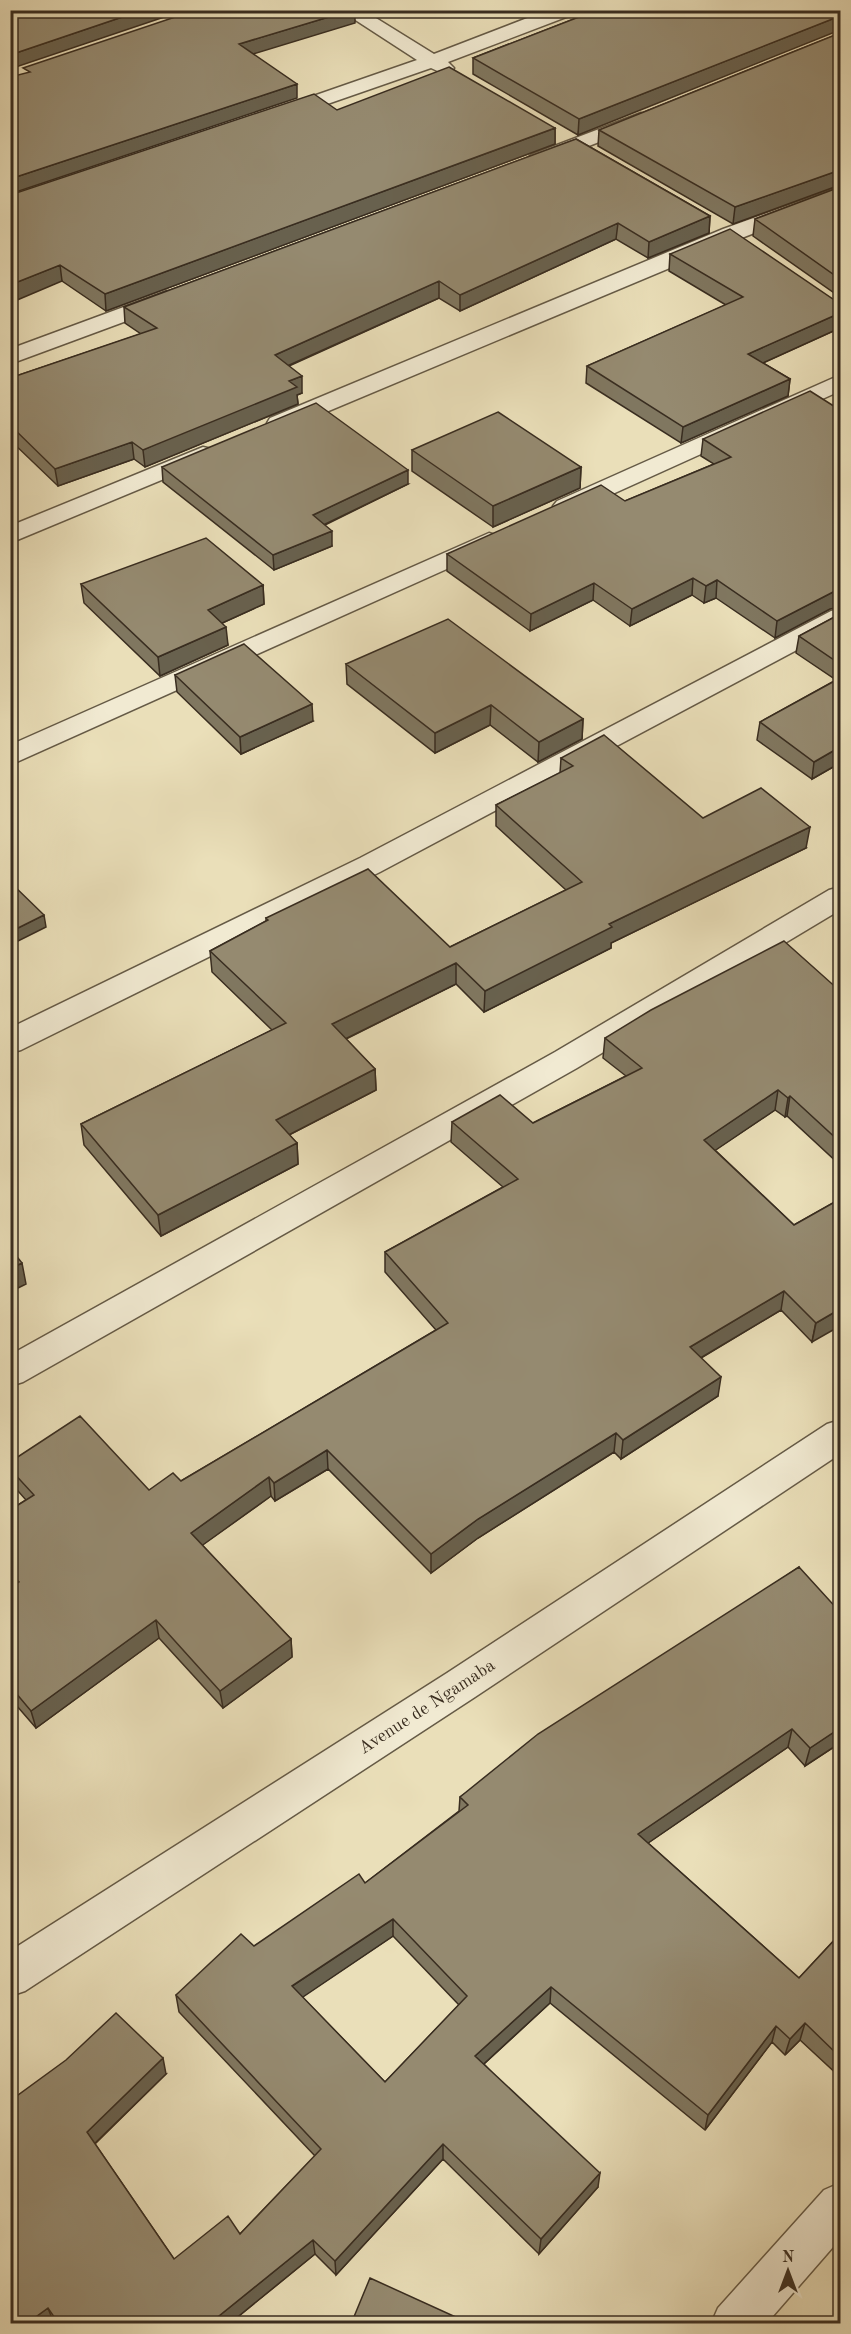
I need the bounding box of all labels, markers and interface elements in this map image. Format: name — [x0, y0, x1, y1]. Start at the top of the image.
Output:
street label: Avenue de Ngamaba — [356, 1656, 499, 1758]
north arrow — [758, 2241, 818, 2301]
text: N — [782, 2250, 795, 2266]

